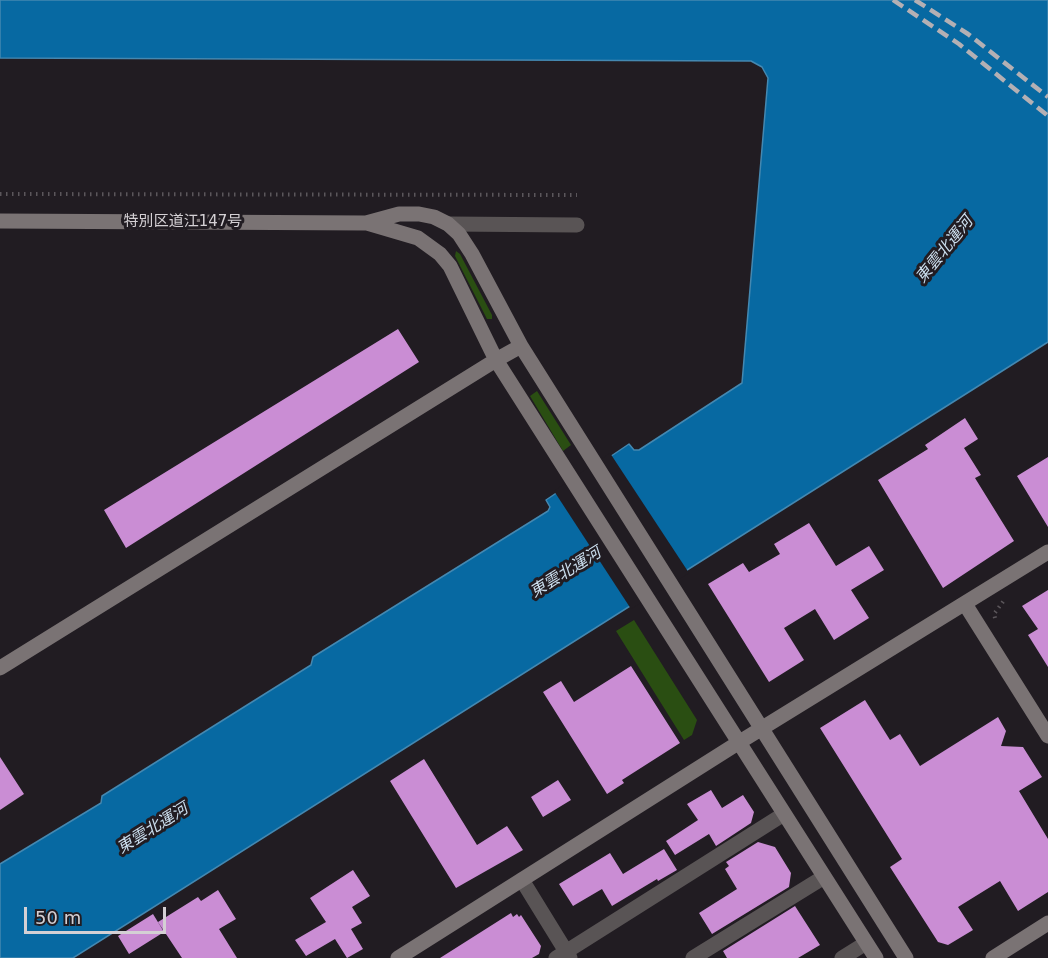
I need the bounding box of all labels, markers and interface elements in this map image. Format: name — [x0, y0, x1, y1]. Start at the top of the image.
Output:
street label: 特別区道江147号 — [124, 213, 242, 231]
water label: 東雲北運河 — [912, 213, 978, 287]
water label: 東雲北運河 — [527, 544, 605, 602]
water label: 東雲北運河 — [114, 800, 192, 858]
scale bar — [27, 895, 170, 933]
text: 50 m — [35, 907, 81, 928]

